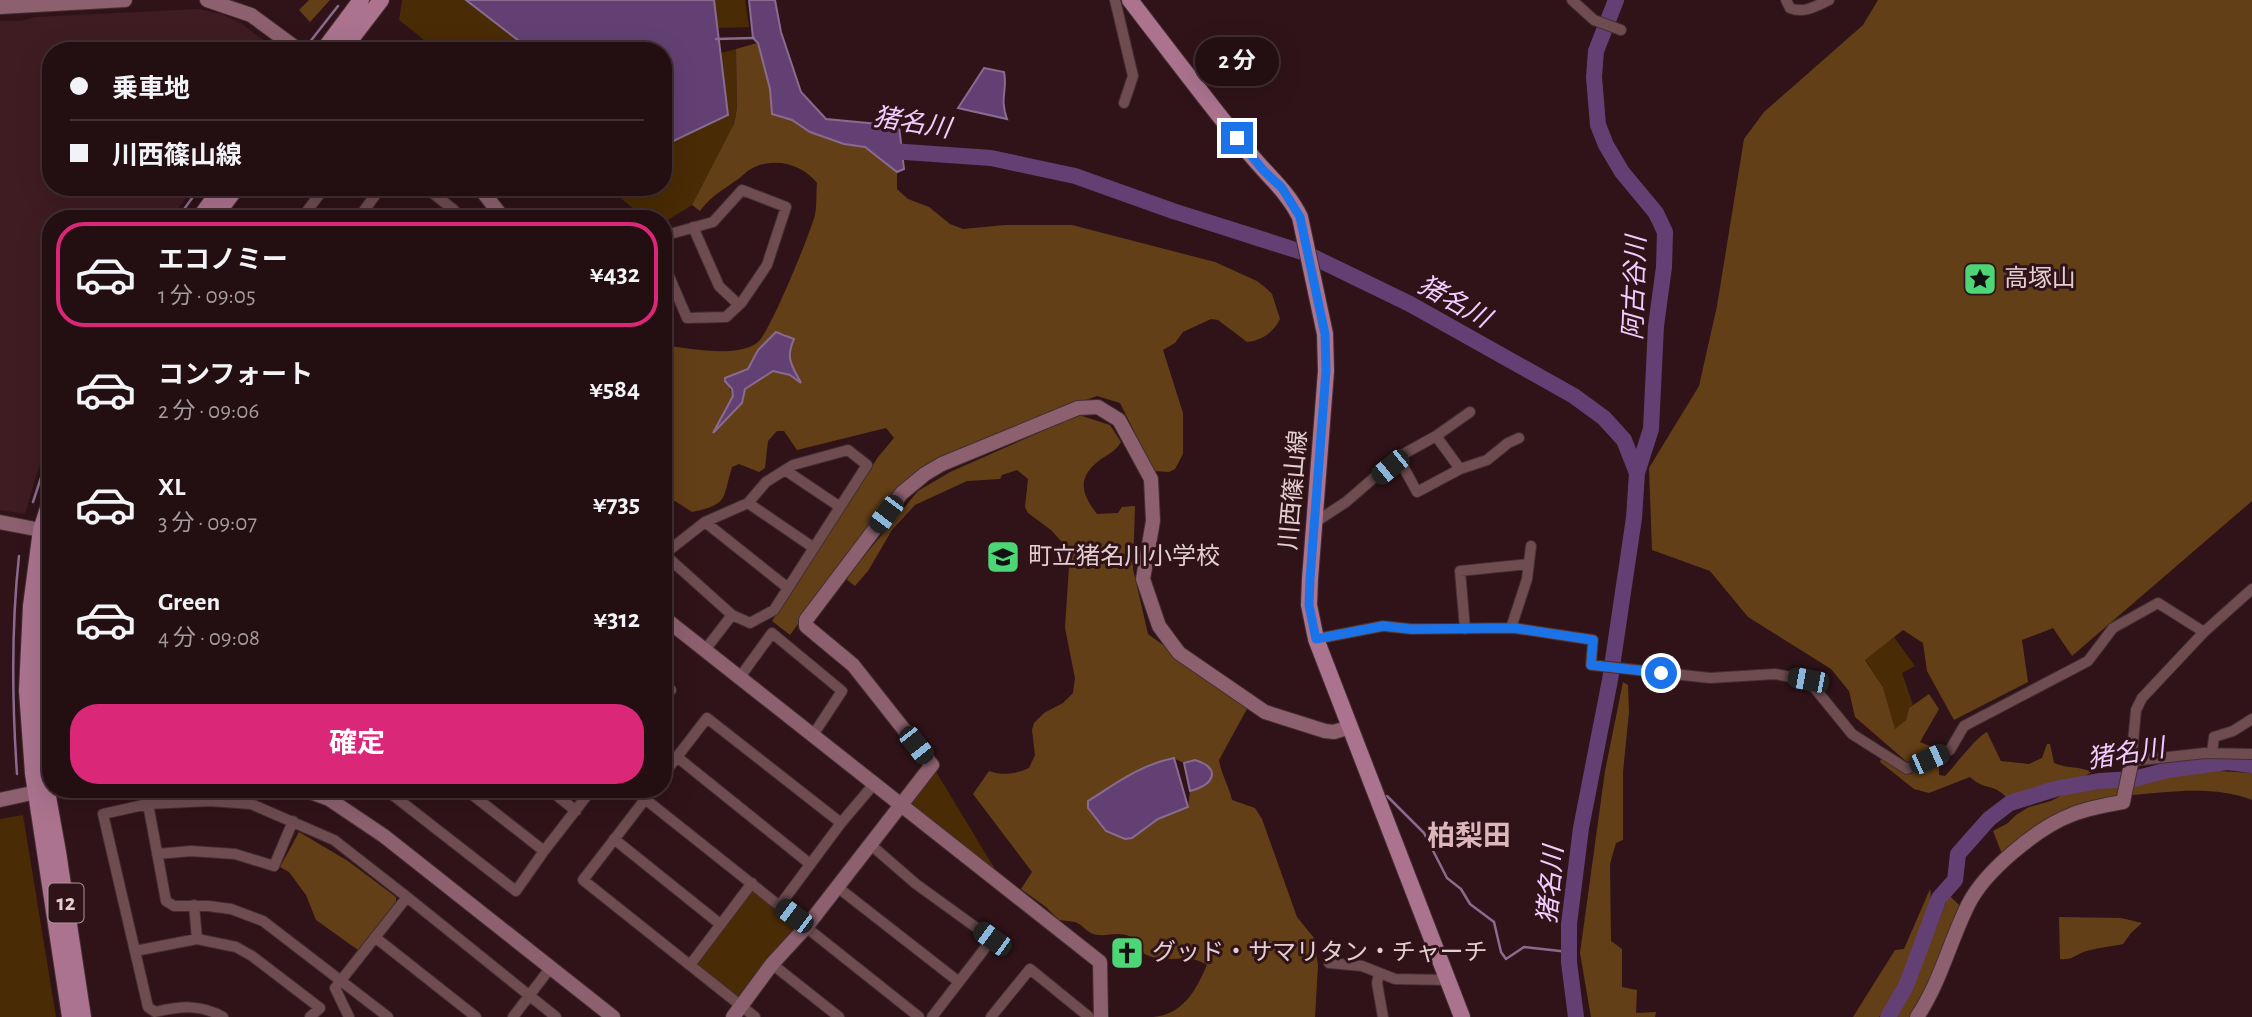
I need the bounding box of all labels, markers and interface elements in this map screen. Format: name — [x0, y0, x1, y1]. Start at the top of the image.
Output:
callout: 2 分 — [1195, 37, 1279, 86]
text: 2 分 — [1218, 50, 1256, 73]
text: 乗車地 — [112, 76, 190, 102]
water label: 猪名川 — [871, 103, 956, 142]
route end — [1221, 122, 1253, 154]
text: 川西篠山線 — [112, 143, 242, 169]
water label: 阿古谷川 — [1619, 233, 1650, 340]
icon: car — [74, 243, 137, 306]
text: エコノミー — [158, 247, 288, 273]
place icon: 高塚山 — [1961, 260, 1999, 298]
text: ¥432 — [590, 261, 640, 287]
place label: 高塚山 — [2004, 265, 2076, 291]
water label: 猪名川 — [1414, 271, 1498, 334]
text: 1 分 · 09:05 — [158, 285, 256, 308]
icon: car — [74, 358, 137, 421]
text: コンフォート — [158, 362, 313, 388]
text: ¥584 — [589, 376, 640, 402]
text: 2 分 · 09:06 — [158, 400, 259, 423]
street label: 川西篠山線 — [1275, 429, 1311, 551]
car — [1368, 446, 1413, 488]
icon: car — [74, 473, 137, 536]
text: XL — [158, 474, 185, 500]
text: ¥735 — [593, 491, 640, 517]
car — [865, 491, 908, 537]
text: 3 分 · 09:07 — [158, 512, 257, 535]
school or university icon: 町立猪名川小学校 — [984, 538, 1022, 576]
place label: 町立猪名川小学校 — [1028, 543, 1220, 569]
icon: car — [74, 588, 137, 651]
text: Green — [158, 589, 220, 615]
text: ¥312 — [594, 606, 640, 632]
text: 4 分 · 09:08 — [158, 627, 260, 650]
route start — [1645, 657, 1677, 689]
car — [1786, 666, 1831, 694]
button: 確定 — [70, 704, 644, 784]
car — [895, 722, 938, 768]
water label: 猪名川 — [2085, 734, 2170, 773]
car — [1906, 741, 1953, 777]
district label: 柏梨田 — [1427, 821, 1511, 851]
water label: 猪名川 — [1534, 842, 1568, 925]
road number: 12 — [48, 884, 84, 922]
car — [771, 895, 818, 937]
car — [969, 918, 1016, 960]
church icon: グッド・サマリタン・チャーチ — [1108, 934, 1146, 972]
place label: グッド・サマリタン・チャーチ — [1152, 939, 1488, 965]

